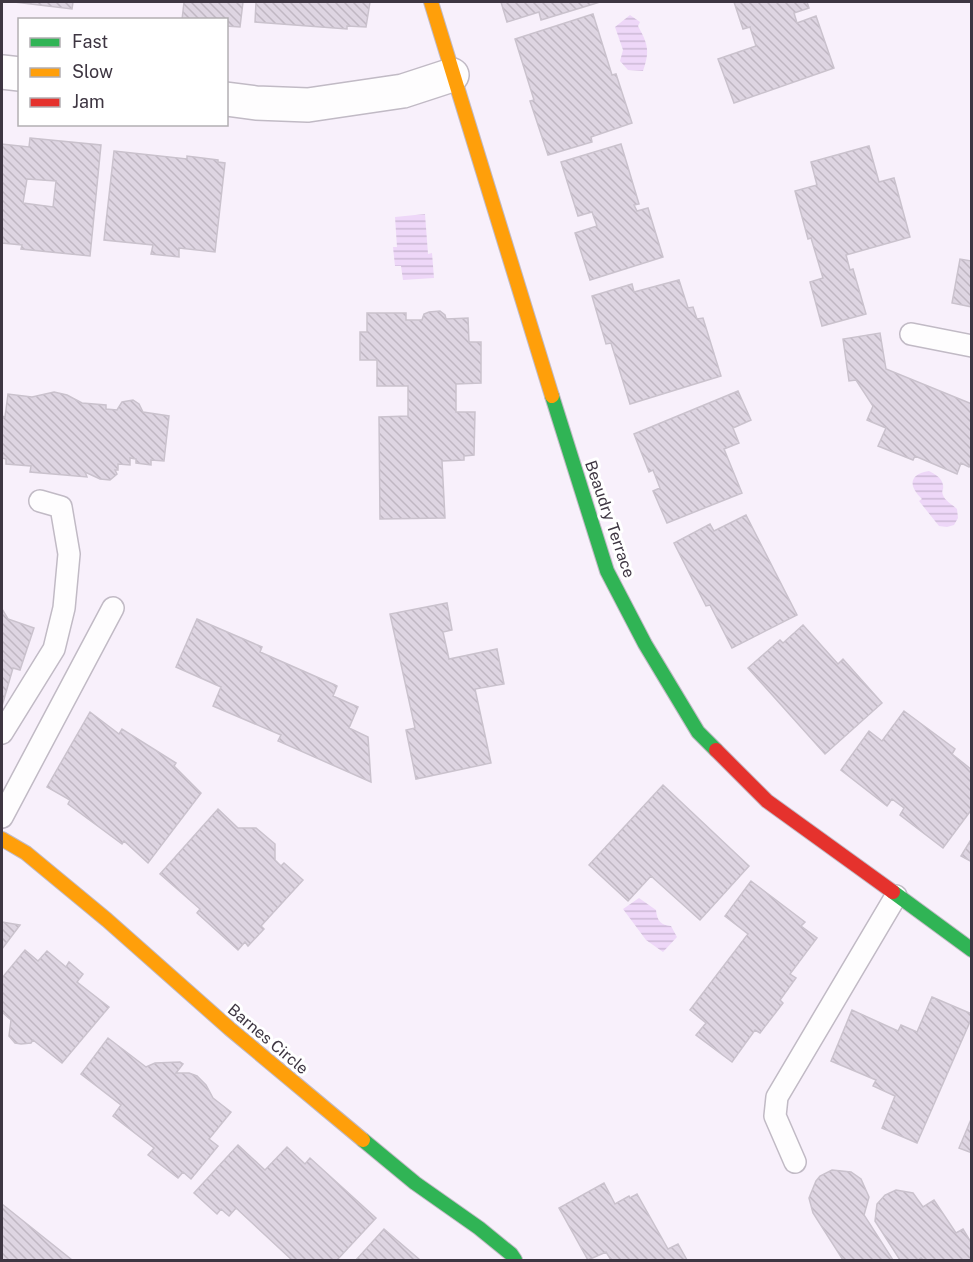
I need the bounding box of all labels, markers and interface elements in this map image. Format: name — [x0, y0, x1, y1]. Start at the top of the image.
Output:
legend — [18, 18, 228, 126]
text: Fast — [72, 31, 108, 52]
text: Slow — [72, 61, 113, 82]
text: Jam — [72, 91, 105, 112]
street label: Beaudry Terrace — [581, 458, 639, 580]
street label: Barnes Circle — [224, 1000, 312, 1078]

